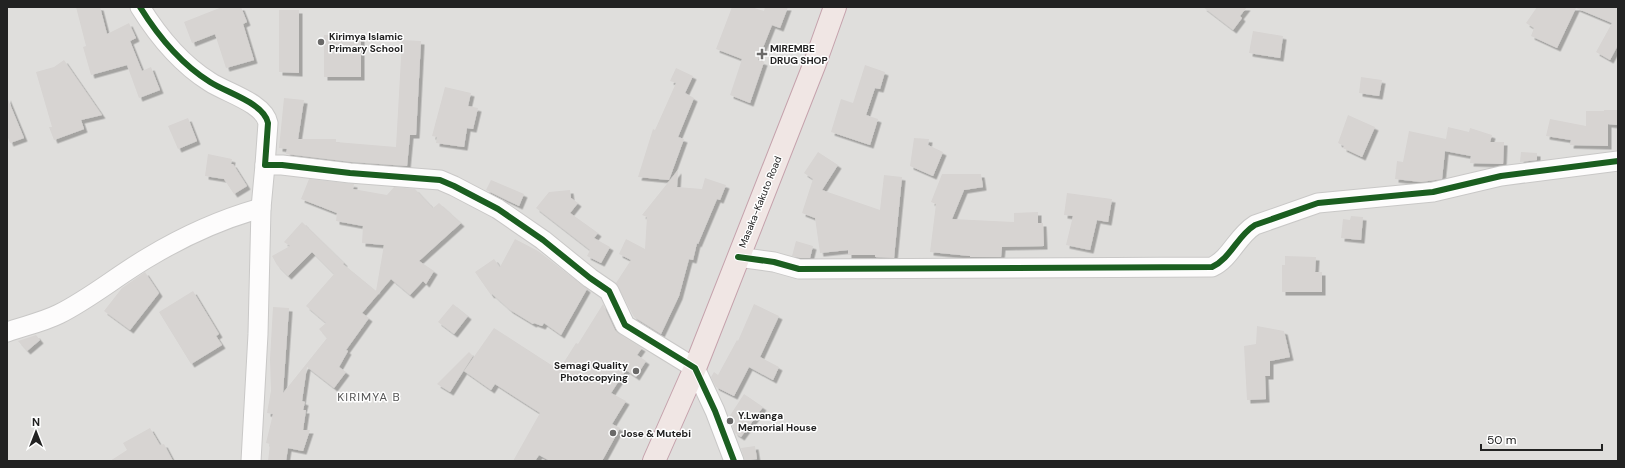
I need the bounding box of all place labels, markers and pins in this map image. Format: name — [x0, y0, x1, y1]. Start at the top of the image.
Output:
place label: Kirimya Islamic Primary School — [329, 30, 403, 55]
marker: Kirimya Islamic Primary School — [316, 37, 326, 47]
place label: MIREMBE DRUG SHOP — [770, 42, 828, 67]
marker: MIREMBE DRUG SHOP — [757, 49, 767, 59]
place label: Semagi Quality Photocopying — [554, 359, 628, 384]
marker: Semagi Quality Photocopying — [631, 366, 641, 376]
place label: Y.Lwanga Memorial House — [738, 409, 817, 434]
marker: Y.Lwanga Memorial House — [725, 416, 735, 426]
place label: Jose & Mutebi — [621, 427, 691, 440]
marker: Jose & Mutebi — [608, 428, 618, 438]

